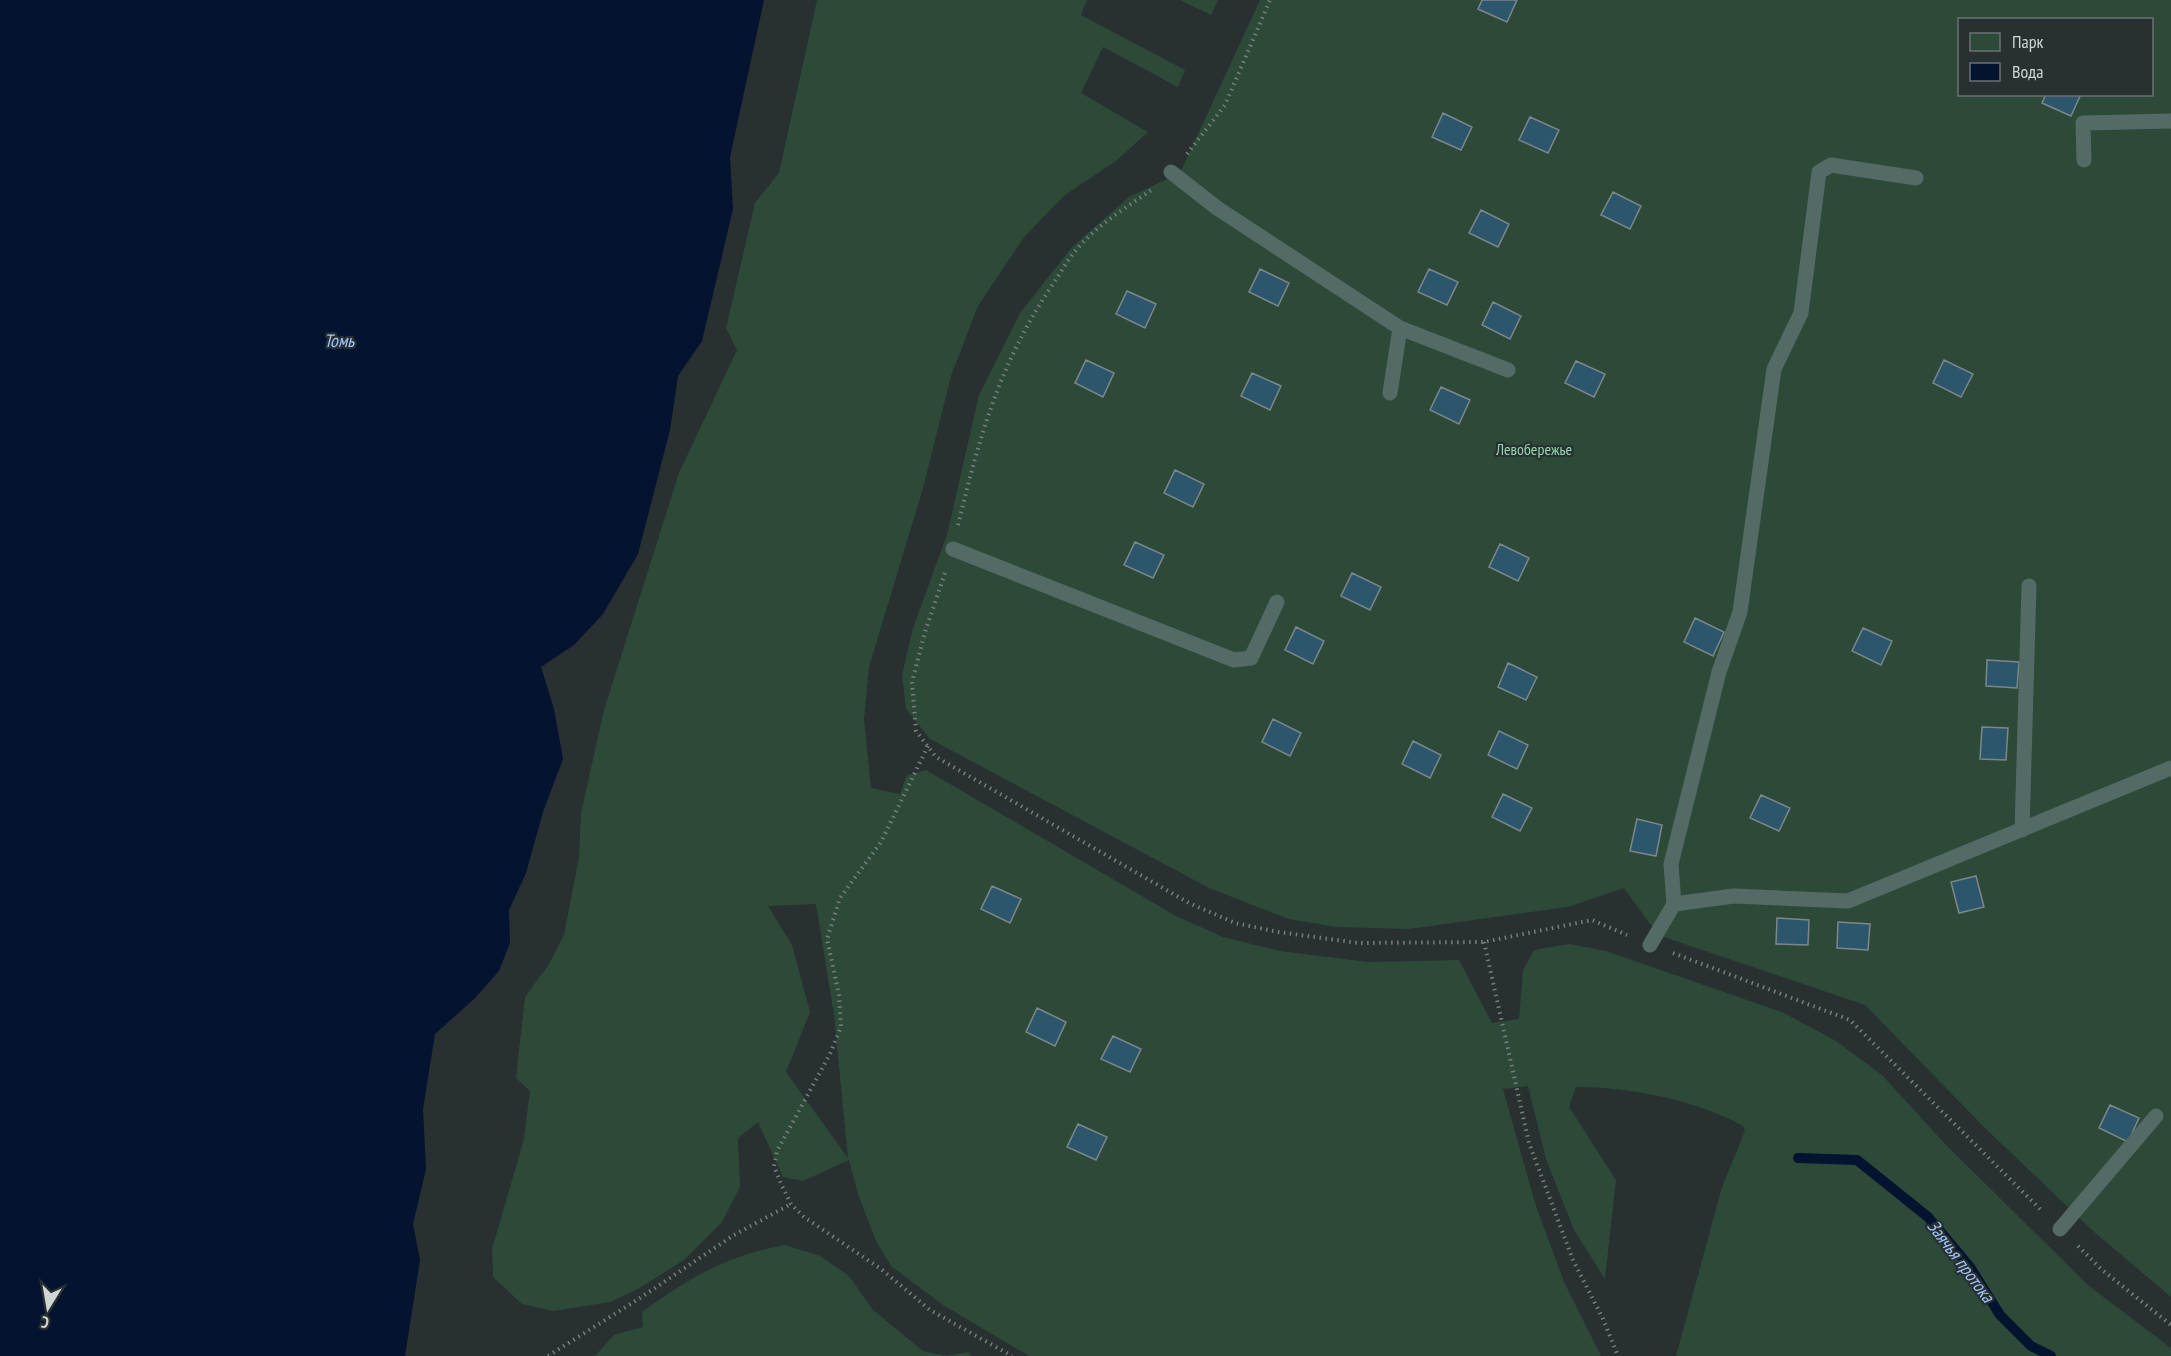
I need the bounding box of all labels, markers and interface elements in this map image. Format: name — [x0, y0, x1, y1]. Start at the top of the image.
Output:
legend — [1958, 18, 2153, 96]
text: Парк — [2012, 30, 2043, 53]
text: Вода — [2012, 60, 2043, 83]
water label: Томь — [324, 329, 355, 352]
park label: Левобережье — [1495, 439, 1572, 459]
water label: Заячья протока — [1923, 1215, 2000, 1307]
north arrow — [18, 1278, 78, 1338]
text: С — [39, 1312, 51, 1333]

